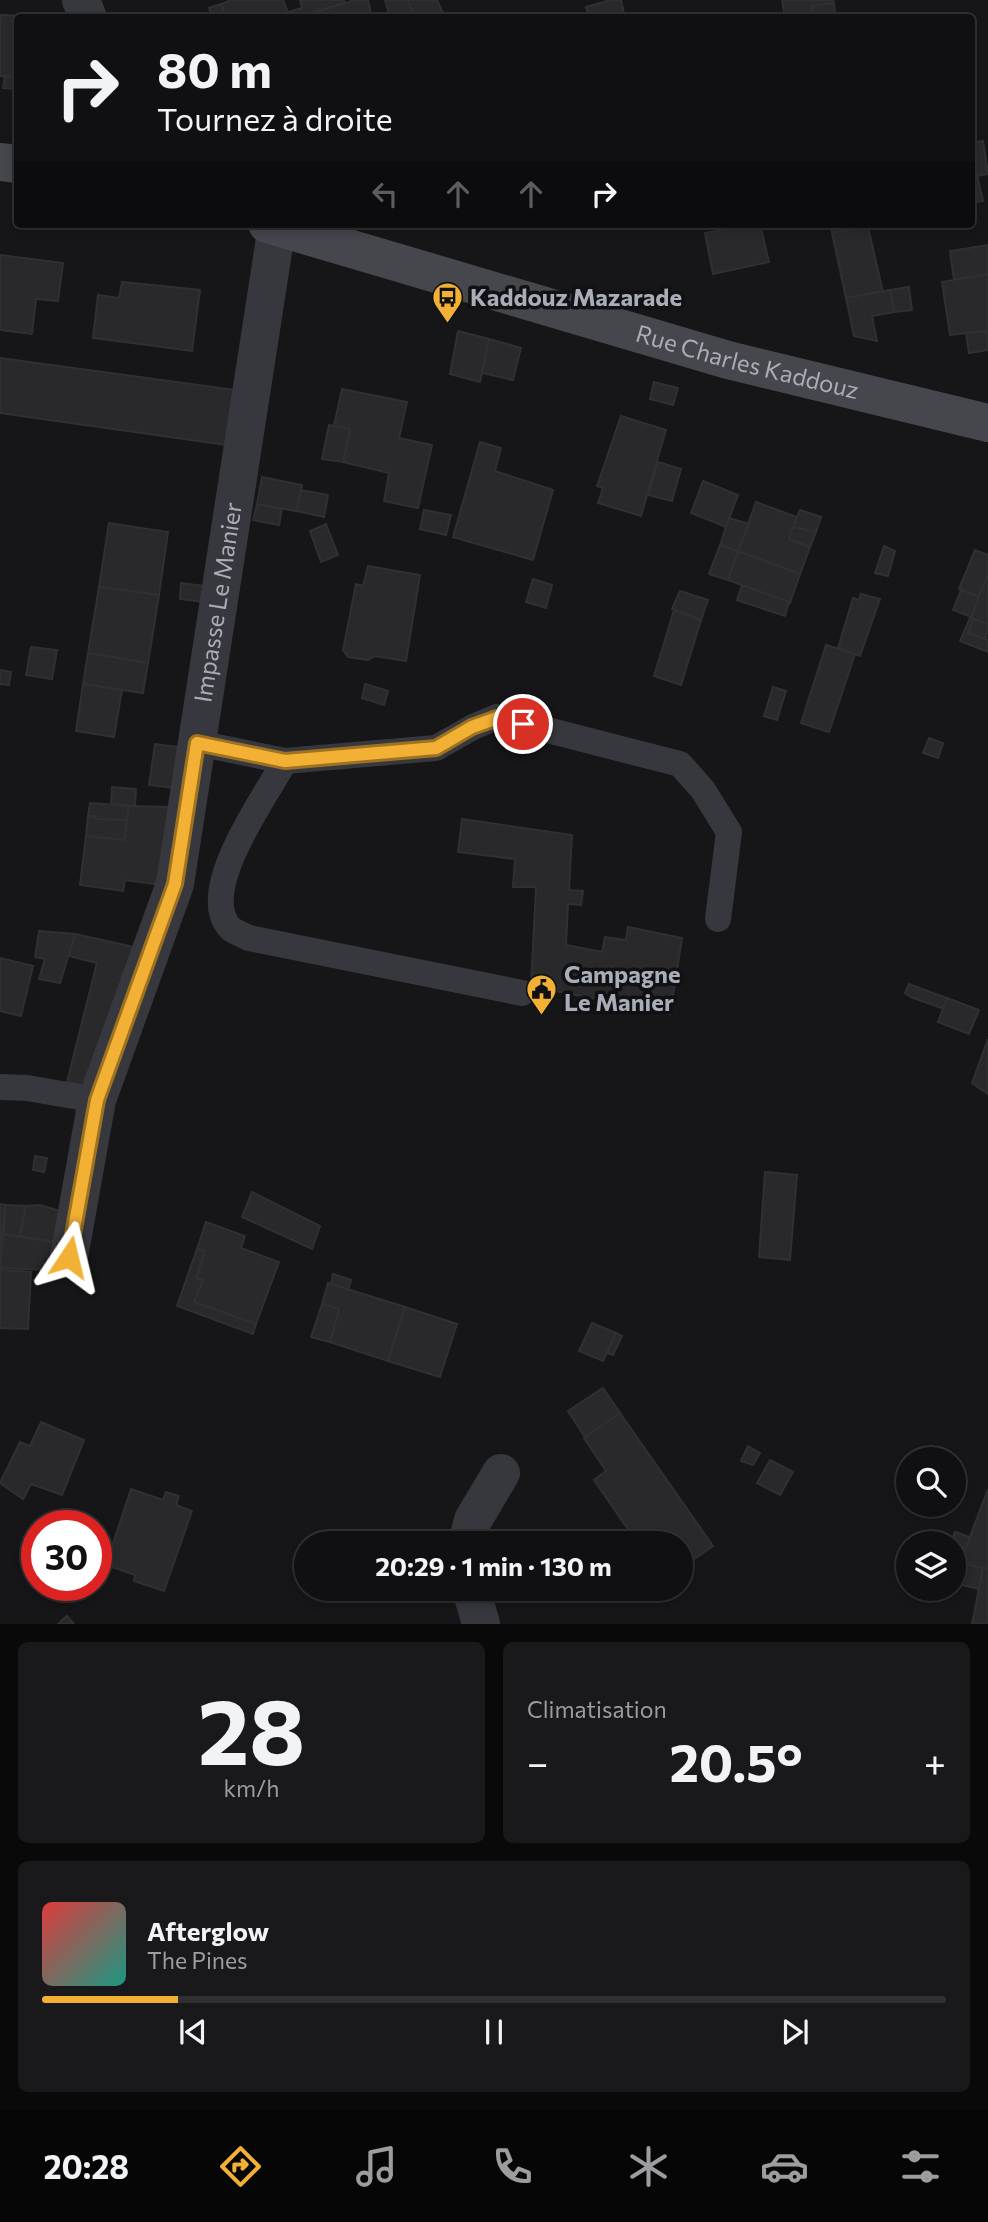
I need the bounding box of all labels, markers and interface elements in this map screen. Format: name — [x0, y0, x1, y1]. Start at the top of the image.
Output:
text: 80 m — [157, 38, 272, 98]
icon: right — [42, 42, 133, 133]
text: Tournez à droite — [157, 98, 393, 138]
icon: left — [366, 175, 404, 213]
icon: ahead — [439, 175, 477, 213]
icon: ahead — [512, 175, 550, 213]
icon: right — [585, 175, 623, 213]
bus stop icon: Kaddouz Mazarade — [430, 281, 464, 325]
place label: Kaddouz Mazarade — [470, 282, 682, 311]
street label: Rue Charles Kaddouz — [633, 318, 862, 404]
street label: Impasse Le Manier — [187, 500, 247, 704]
pin — [493, 694, 553, 754]
icon: arrive — [504, 705, 542, 743]
place label: Campagne Le Manier — [564, 959, 681, 1016]
public building icon: Campagne Le Manier — [524, 972, 558, 1016]
position arrow — [32, 1220, 106, 1294]
map controls — [896, 1447, 966, 1601]
button: search — [896, 1447, 966, 1517]
speed limit sign: 30 — [21, 1510, 112, 1601]
button: layers — [896, 1531, 966, 1601]
text: 20:29 · 1 min · 130 m — [375, 1550, 612, 1581]
text: 28 — [198, 1672, 305, 1784]
text: Climatisation — [527, 1695, 667, 1723]
text: 20.5° — [669, 1729, 803, 1793]
text: − — [527, 1738, 549, 1785]
text: + — [924, 1738, 946, 1785]
text: km/h — [224, 1774, 279, 1802]
text: Afterglow — [147, 1915, 269, 1946]
text: The Pines — [147, 1946, 248, 1974]
icon: previous — [174, 2013, 212, 2051]
icon: pause — [475, 2013, 513, 2051]
icon: next — [776, 2013, 814, 2051]
icon: directions — [216, 2142, 265, 2191]
icon: music — [352, 2142, 401, 2191]
icon: phone — [488, 2142, 537, 2191]
icon: climate — [624, 2142, 673, 2191]
icon: car — [760, 2142, 809, 2191]
icon: filters — [896, 2142, 945, 2191]
text: 20:28 — [43, 2146, 129, 2186]

